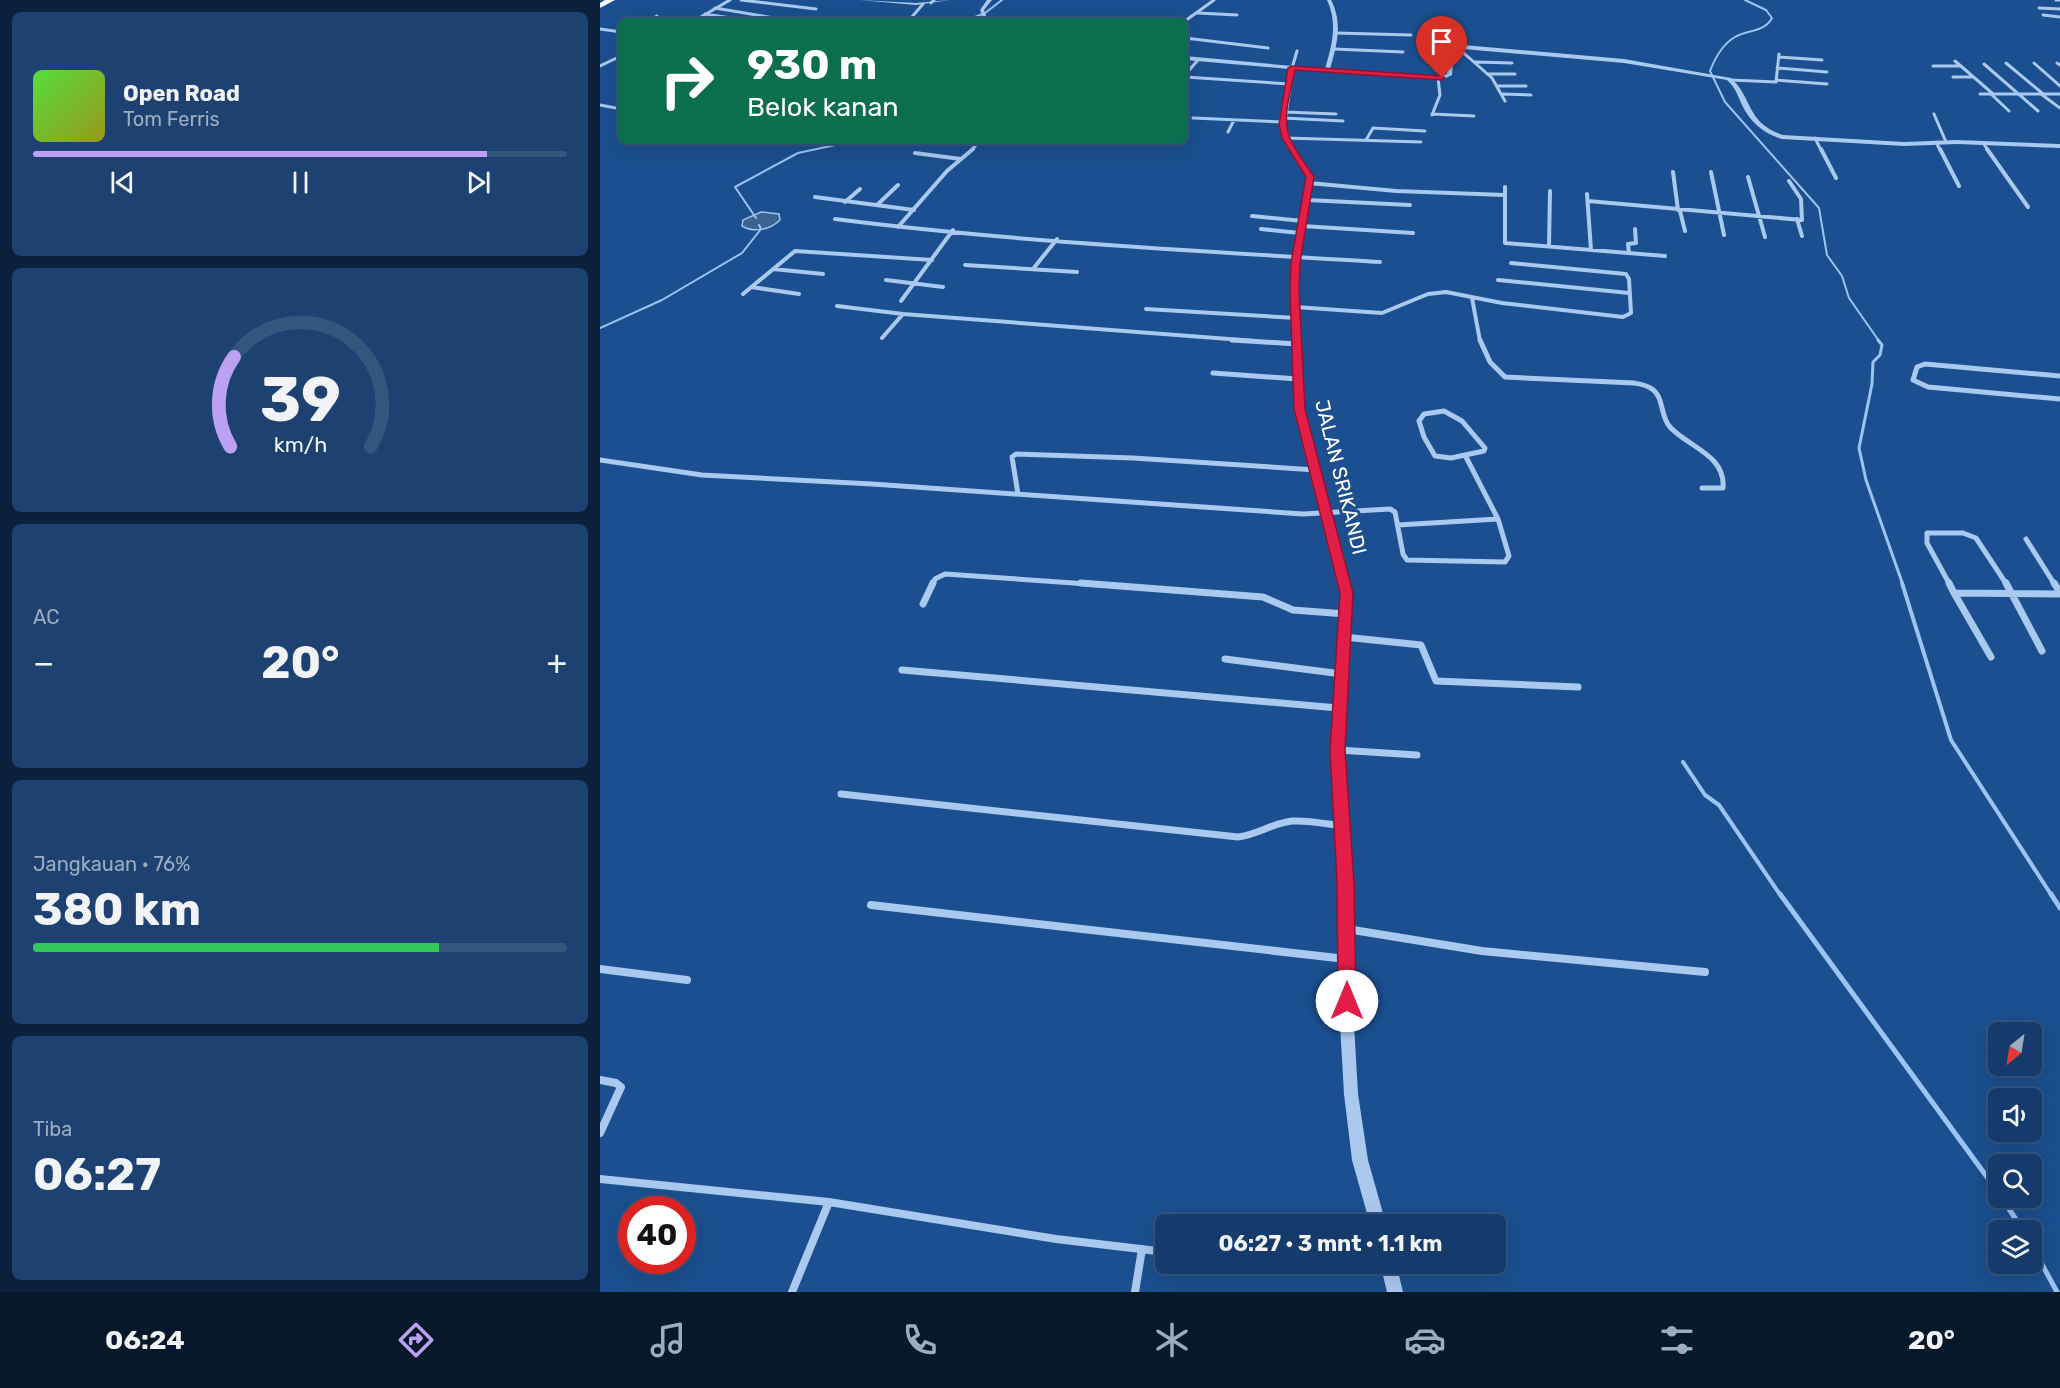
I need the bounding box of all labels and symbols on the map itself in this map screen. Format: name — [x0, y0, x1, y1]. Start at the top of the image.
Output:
pin — [1416, 16, 1467, 78]
street label: JALAN SRIKANDI — [1310, 397, 1372, 557]
position arrow — [1315, 969, 1379, 1033]
north arrow — [1988, 1022, 2042, 1076]
speed limit sign: 40 — [618, 1196, 696, 1274]

